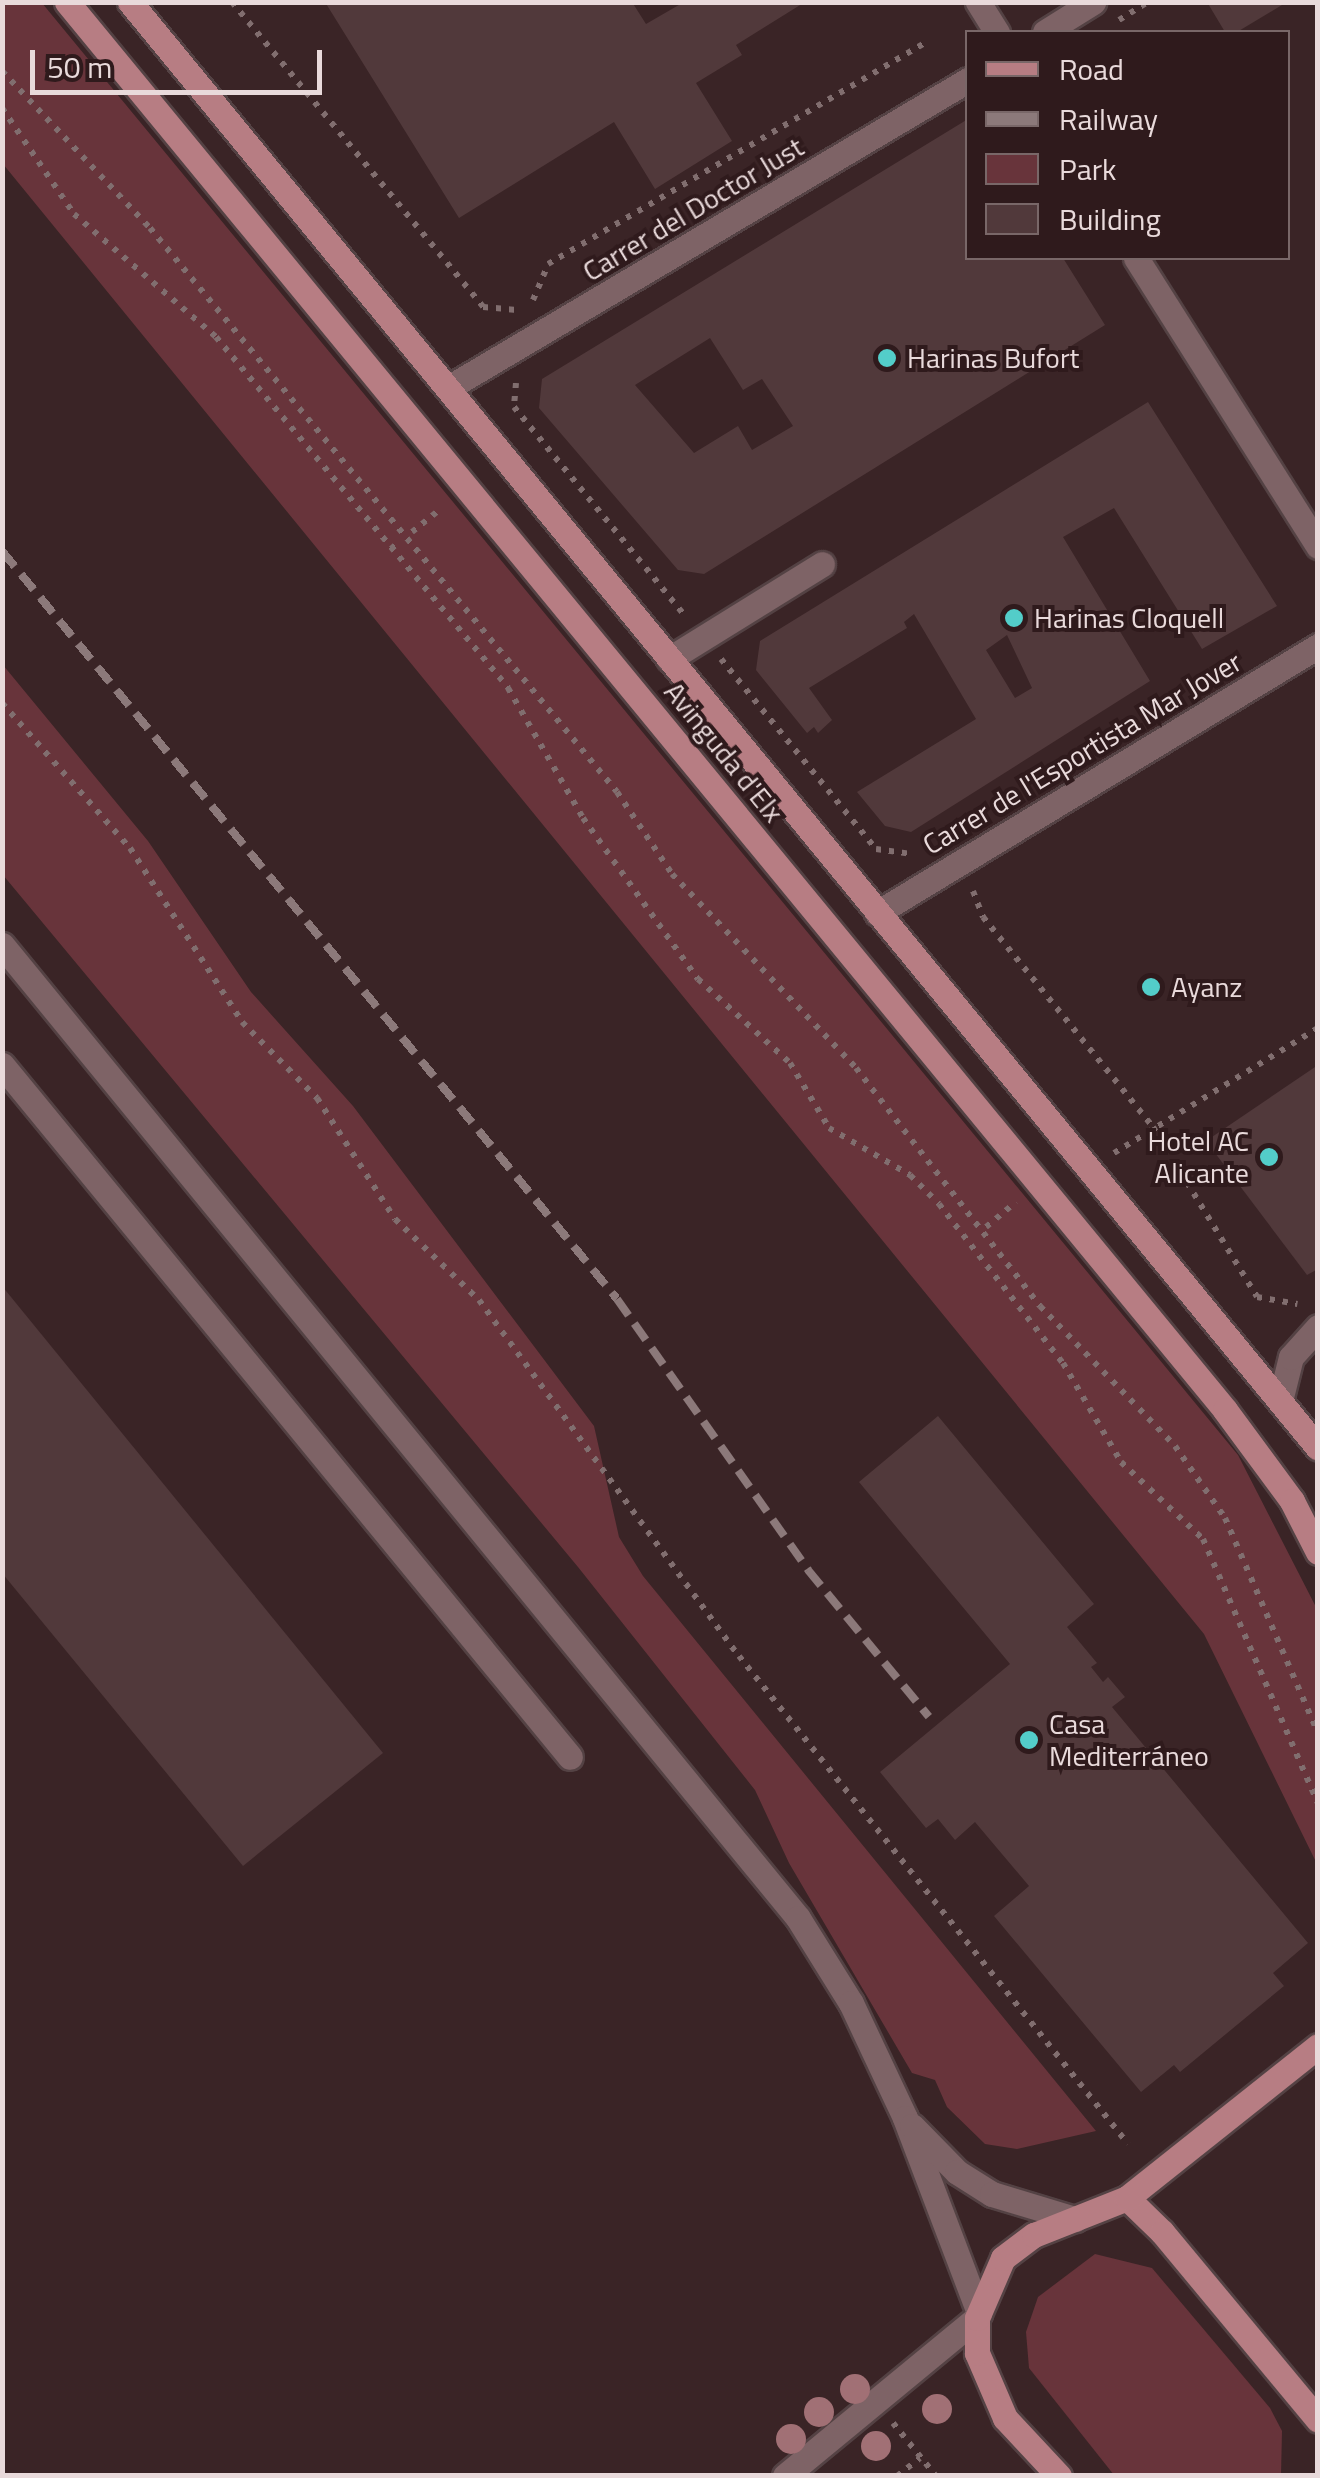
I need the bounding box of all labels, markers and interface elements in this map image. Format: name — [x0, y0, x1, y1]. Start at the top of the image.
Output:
scale bar — [35, 30, 328, 92]
legend — [965, 30, 1290, 260]
text: 50 m — [47, 44, 112, 90]
text: Road — [1059, 46, 1124, 92]
text: Railway — [1059, 96, 1158, 142]
street label: Carrer del Doctor Just — [577, 130, 809, 288]
text: Park — [1059, 146, 1116, 192]
text: Building — [1059, 196, 1161, 242]
place label: Harinas Bufort — [907, 341, 1079, 375]
marker: Harinas Bufort — [876, 347, 898, 369]
place label: Harinas Cloquell — [1034, 601, 1224, 635]
marker: Harinas Cloquell — [1003, 607, 1025, 629]
street label: Carrer de l'Esportista Mar Jover — [917, 645, 1247, 861]
street label: Avinguda d'Elx — [657, 675, 791, 829]
place label: Ayanz — [1171, 970, 1242, 1004]
marker: Ayanz — [1140, 976, 1162, 998]
place label: Hotel AC Alicante — [1147, 1124, 1249, 1190]
marker: Hotel AC Alicante — [1258, 1146, 1280, 1168]
place label: Casa Mediterráneo — [1049, 1707, 1209, 1773]
marker: Casa Mediterráneo — [1018, 1729, 1040, 1751]

